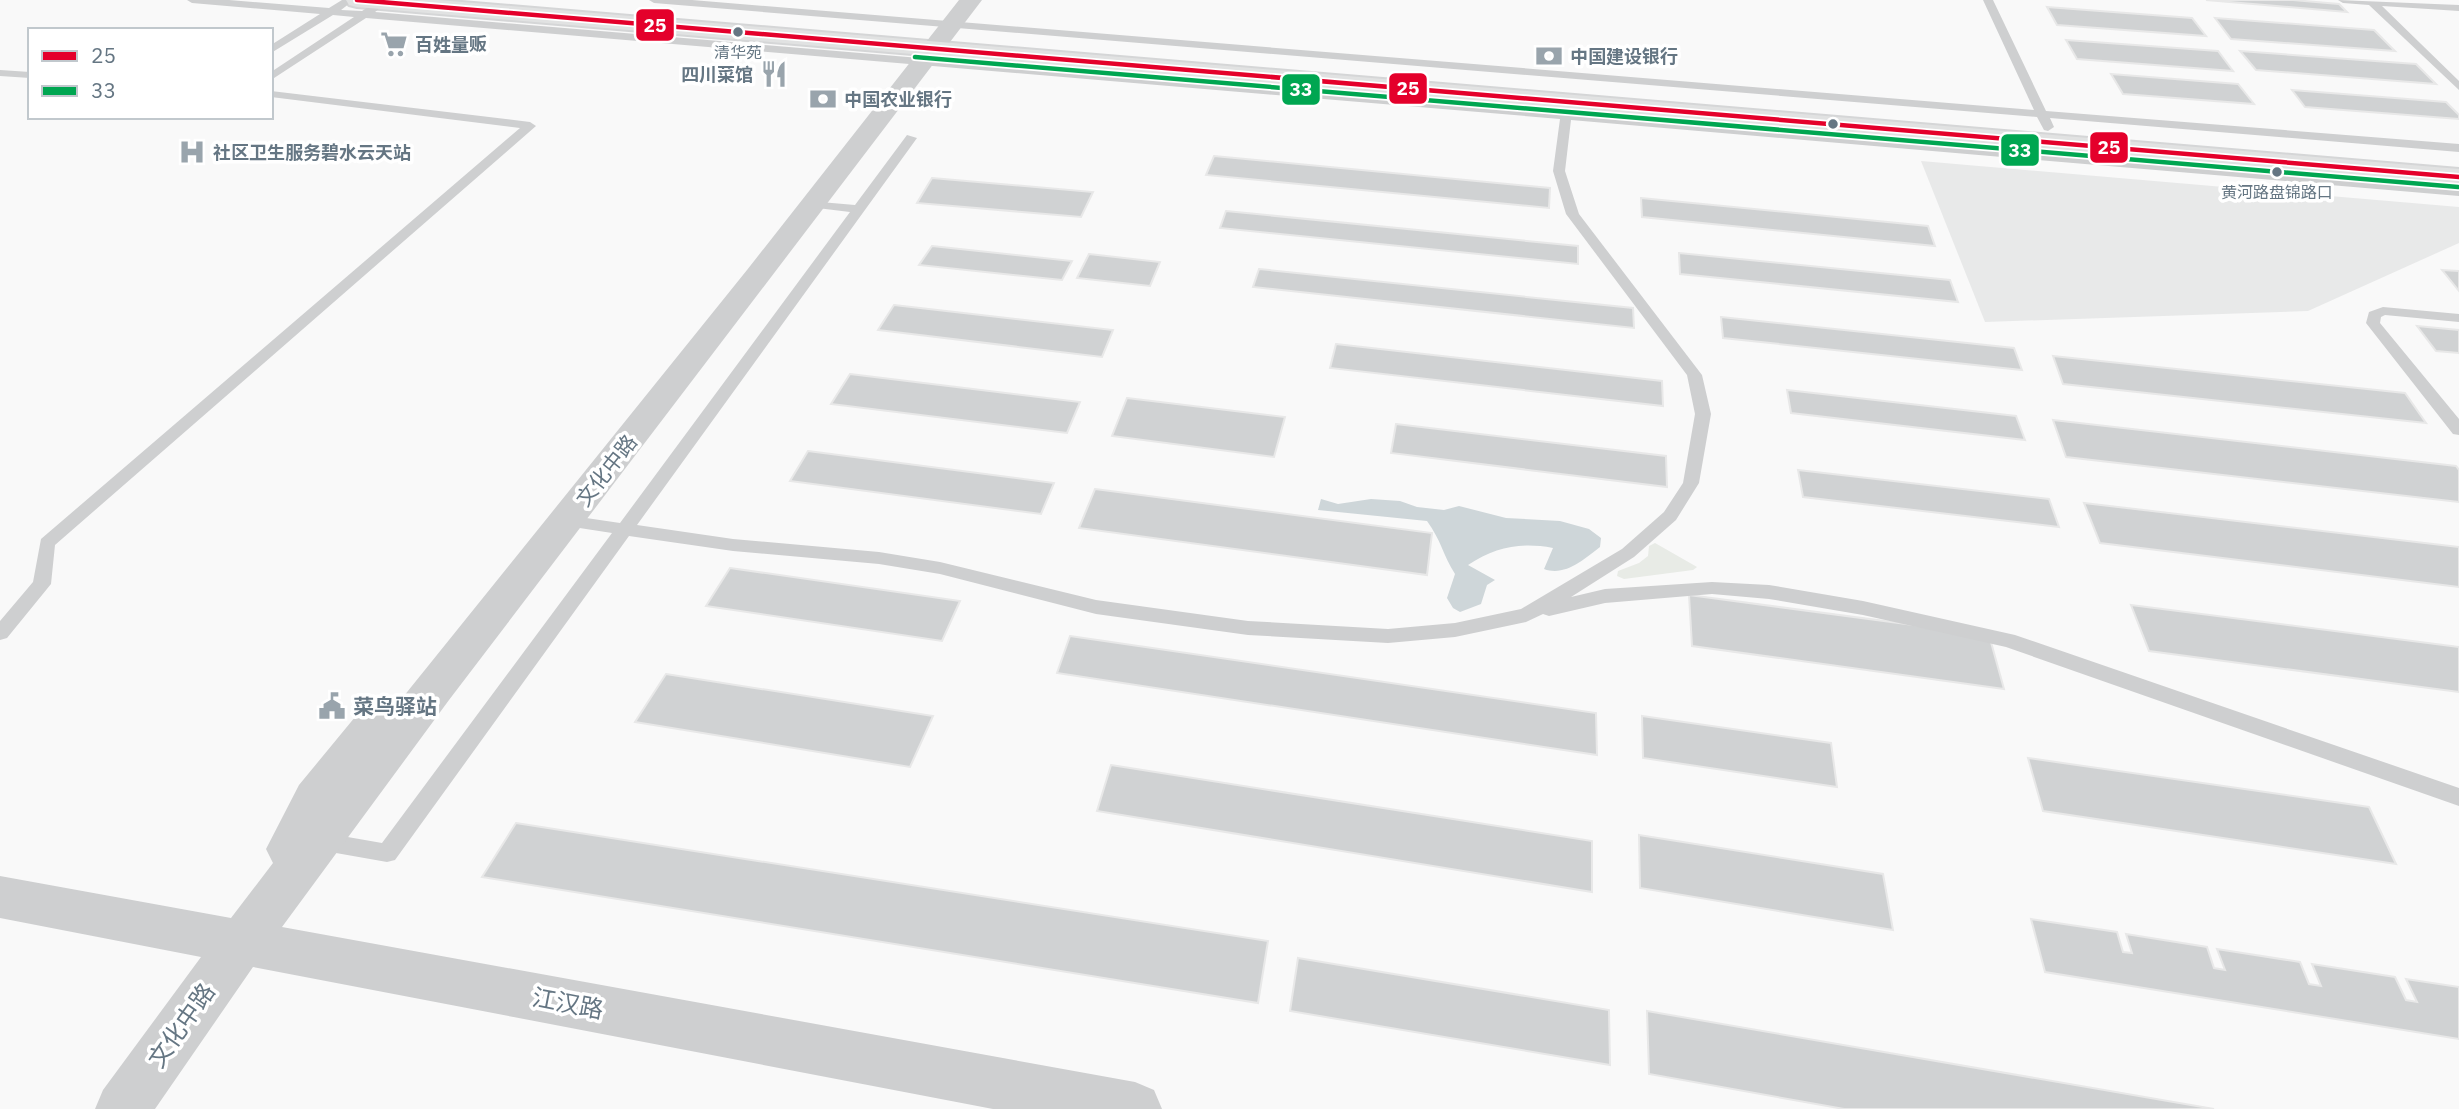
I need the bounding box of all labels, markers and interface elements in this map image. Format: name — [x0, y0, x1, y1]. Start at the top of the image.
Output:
line badge: 25 — [635, 8, 675, 42]
text: 25 — [644, 13, 666, 37]
marker: 清华苑 — [731, 25, 745, 39]
legend — [28, 28, 273, 119]
supermarket icon: 百姓量贩 — [379, 29, 409, 59]
place label: 百姓量贩 — [415, 33, 487, 56]
text: 25 — [91, 41, 116, 69]
bank icon: 中国建设银行 — [1534, 41, 1564, 71]
place label: 清华苑 — [714, 42, 762, 62]
place label: 中国建设银行 — [1570, 45, 1678, 68]
restaurant icon: 四川菜馆 — [759, 59, 789, 89]
place label: 四川菜馆 — [681, 63, 753, 86]
line badge: 25 — [1388, 72, 1428, 105]
line badge: 33 — [1281, 73, 1321, 106]
text: 33 — [91, 76, 116, 104]
text: 25 — [1397, 76, 1419, 100]
text: 33 — [1290, 77, 1312, 101]
bank icon: 中国农业银行 — [808, 84, 838, 114]
place label: 中国农业银行 — [844, 88, 952, 111]
unlabelled marker — [1826, 117, 1840, 131]
line badge: 25 — [2089, 131, 2129, 164]
line badge: 33 — [2000, 133, 2040, 167]
text: 25 — [2098, 135, 2120, 159]
hospital icon: 社区卫生服务碧水云天站 — [177, 137, 207, 167]
text: 33 — [2009, 138, 2031, 162]
place label: 社区卫生服务碧水云天站 — [213, 141, 411, 164]
marker: 黄河路盘锦路口 — [2270, 165, 2284, 179]
place label: 黄河路盘锦路口 — [2221, 182, 2333, 202]
street label: 文化中路 — [569, 428, 643, 512]
public building icon: 菜鸟驿站 — [317, 691, 347, 721]
place label: 菜鸟驿站 — [353, 692, 437, 720]
street label: 文化中路 — [140, 977, 222, 1073]
street label: 江汉路 — [530, 980, 606, 1026]

